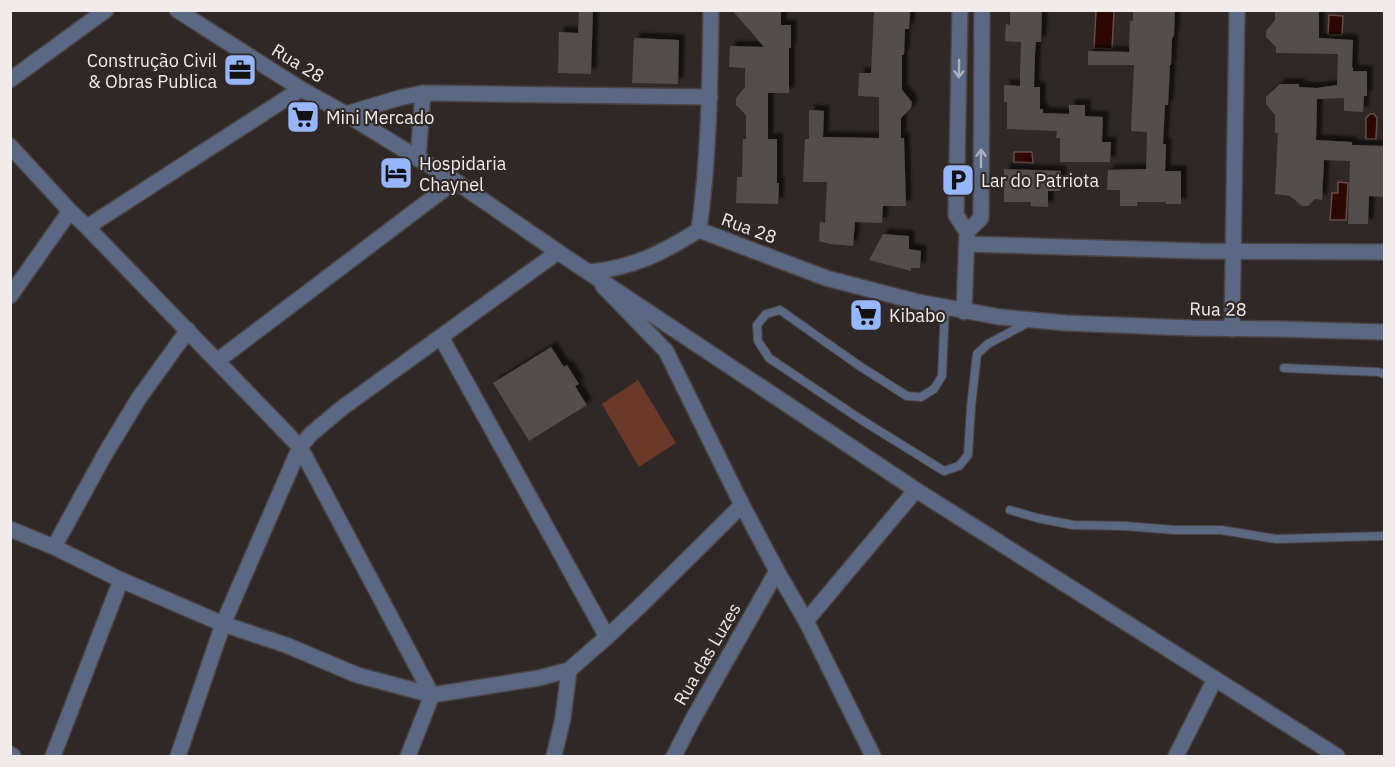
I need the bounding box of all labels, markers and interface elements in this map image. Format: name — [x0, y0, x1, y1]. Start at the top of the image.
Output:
street label: Rua 28 — [268, 38, 328, 88]
place label: Construção Civil & Obras Publica — [87, 49, 217, 93]
office icon: Construção Civil & Obras Publica — [222, 52, 258, 88]
one-way arrow — [953, 58, 965, 78]
supermarket icon: Mini Mercado — [285, 99, 321, 135]
place label: Mini Mercado — [326, 106, 434, 129]
one-way arrow — [975, 149, 987, 169]
place label: Hospidaria Chaynel — [419, 152, 507, 196]
hotel icon: Hospidaria Chaynel — [378, 155, 414, 191]
parking icon: Lar do Patriota — [940, 162, 976, 198]
place label: Lar do Patriota — [981, 169, 1099, 192]
street label: Rua 28 — [718, 207, 780, 249]
supermarket icon: Kibabo — [848, 297, 884, 333]
street label: Rua 28 — [1189, 297, 1247, 321]
place label: Kibabo — [889, 304, 945, 327]
street label: Rua das Luzes — [668, 599, 746, 709]

